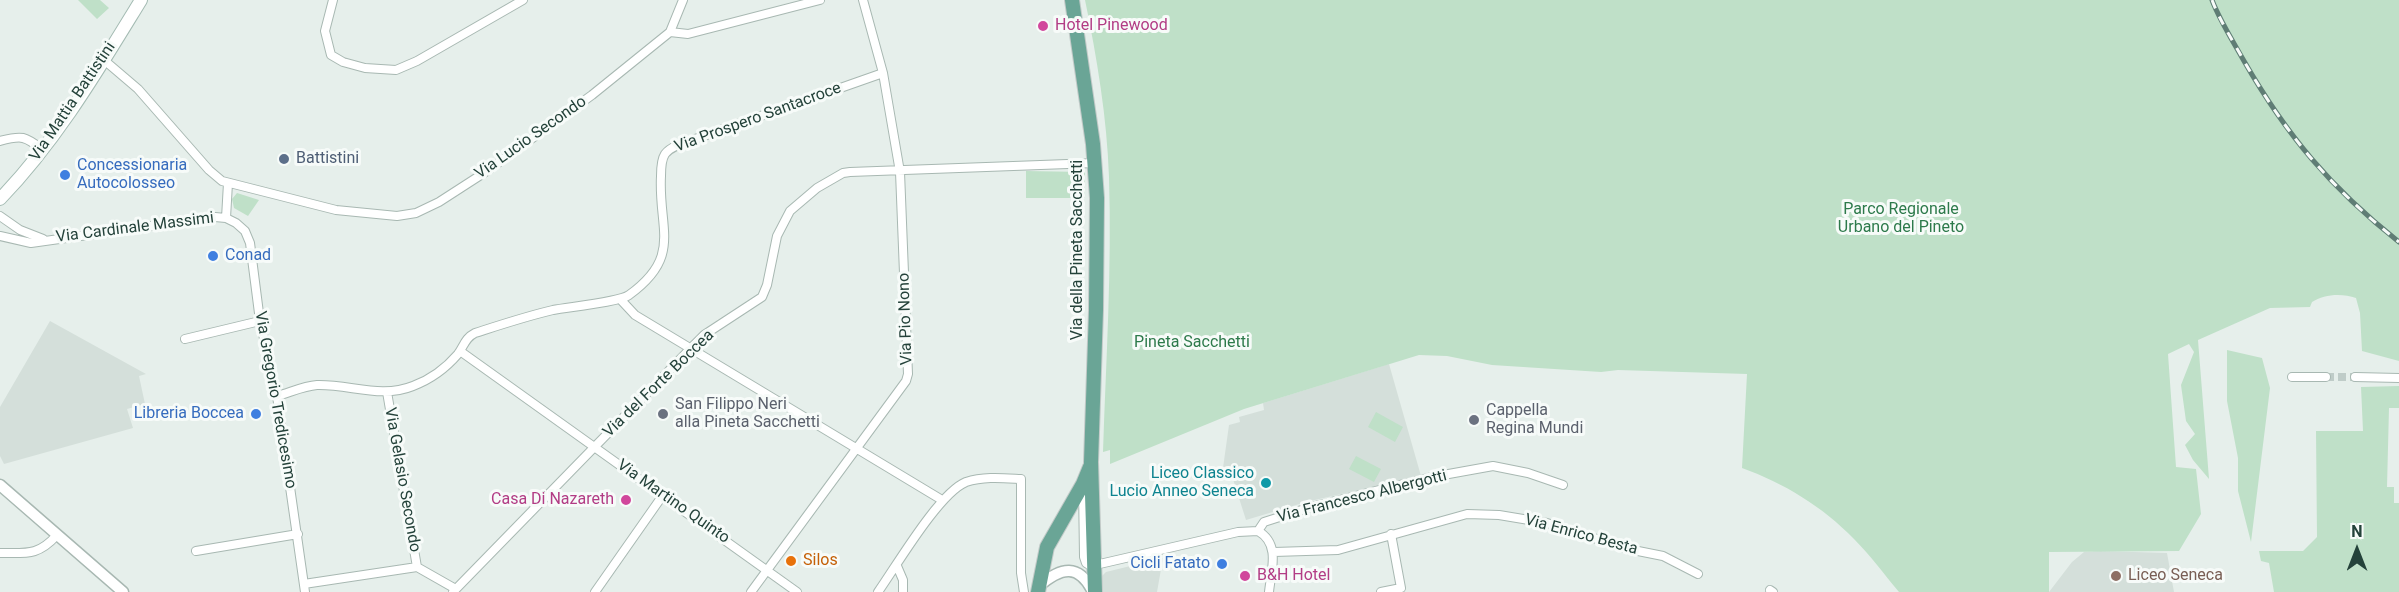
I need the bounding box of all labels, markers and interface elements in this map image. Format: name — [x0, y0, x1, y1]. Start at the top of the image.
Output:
place label: Hotel Pinewood — [1055, 16, 1168, 36]
marker: Hotel Pinewood — [1036, 19, 1050, 33]
street label: Via Mattia Battistini — [26, 39, 120, 165]
street label: Via Prospero Santacroce — [672, 79, 844, 157]
street label: Via Lucio Secondo — [472, 92, 590, 184]
place label: Battistini — [296, 149, 359, 169]
marker: Battistini — [277, 152, 291, 166]
place label: Concessionaria Autocolosseo — [77, 156, 187, 194]
street label: Via della Pineta Sacchetti — [1068, 160, 1088, 340]
marker: Concessionaria Autocolosseo — [58, 168, 72, 182]
park label: Parco Regionale Urbano del Pineto — [1838, 200, 1964, 238]
street label: Via Cardinale Massimi — [55, 209, 215, 247]
place label: Conad — [225, 246, 271, 266]
marker: Conad — [206, 249, 220, 263]
street label: Via Pio Nono — [895, 273, 917, 365]
street label: Via Gregorio Tredicesimo — [250, 310, 300, 490]
street label: Via del Forte Boccea — [600, 326, 718, 442]
park label: Pineta Sacchetti — [1134, 333, 1250, 353]
place label: San Filippo Neri alla Pineta Sacchetti — [675, 395, 820, 433]
place label: Cappella Regina Mundi — [1486, 401, 1583, 439]
place label: Libreria Boccea — [134, 404, 244, 424]
street label: Via Gelasio Secondo — [380, 406, 424, 554]
marker: Libreria Boccea — [249, 407, 263, 421]
marker: San Filippo Neri alla Pineta Sacchetti — [656, 407, 670, 421]
marker: Cappella Regina Mundi — [1467, 413, 1481, 427]
street label: Via Martino Quinto — [613, 456, 733, 548]
place label: Liceo Classico Lucio Anneo Seneca — [1109, 464, 1254, 502]
street label: Via Francesco Albergotti — [1275, 467, 1449, 527]
marker: Liceo Classico Lucio Anneo Seneca — [1259, 476, 1273, 490]
place label: Casa Di Nazareth — [491, 490, 614, 510]
marker: Casa Di Nazareth — [619, 493, 633, 507]
street label: Via Enrico Besta — [1522, 511, 1640, 559]
north arrow — [2327, 520, 2387, 580]
text: N — [2351, 522, 2363, 541]
place label: Silos — [803, 551, 838, 571]
marker: Silos — [784, 554, 798, 568]
place label: Cicli Fatato — [1130, 554, 1210, 574]
marker: Cicli Fatato — [1215, 557, 1229, 571]
place label: B&H Hotel — [1257, 566, 1330, 586]
place label: Liceo Seneca — [2128, 566, 2223, 586]
marker: B&H Hotel — [1238, 569, 1252, 583]
marker: Liceo Seneca — [2109, 569, 2123, 583]

